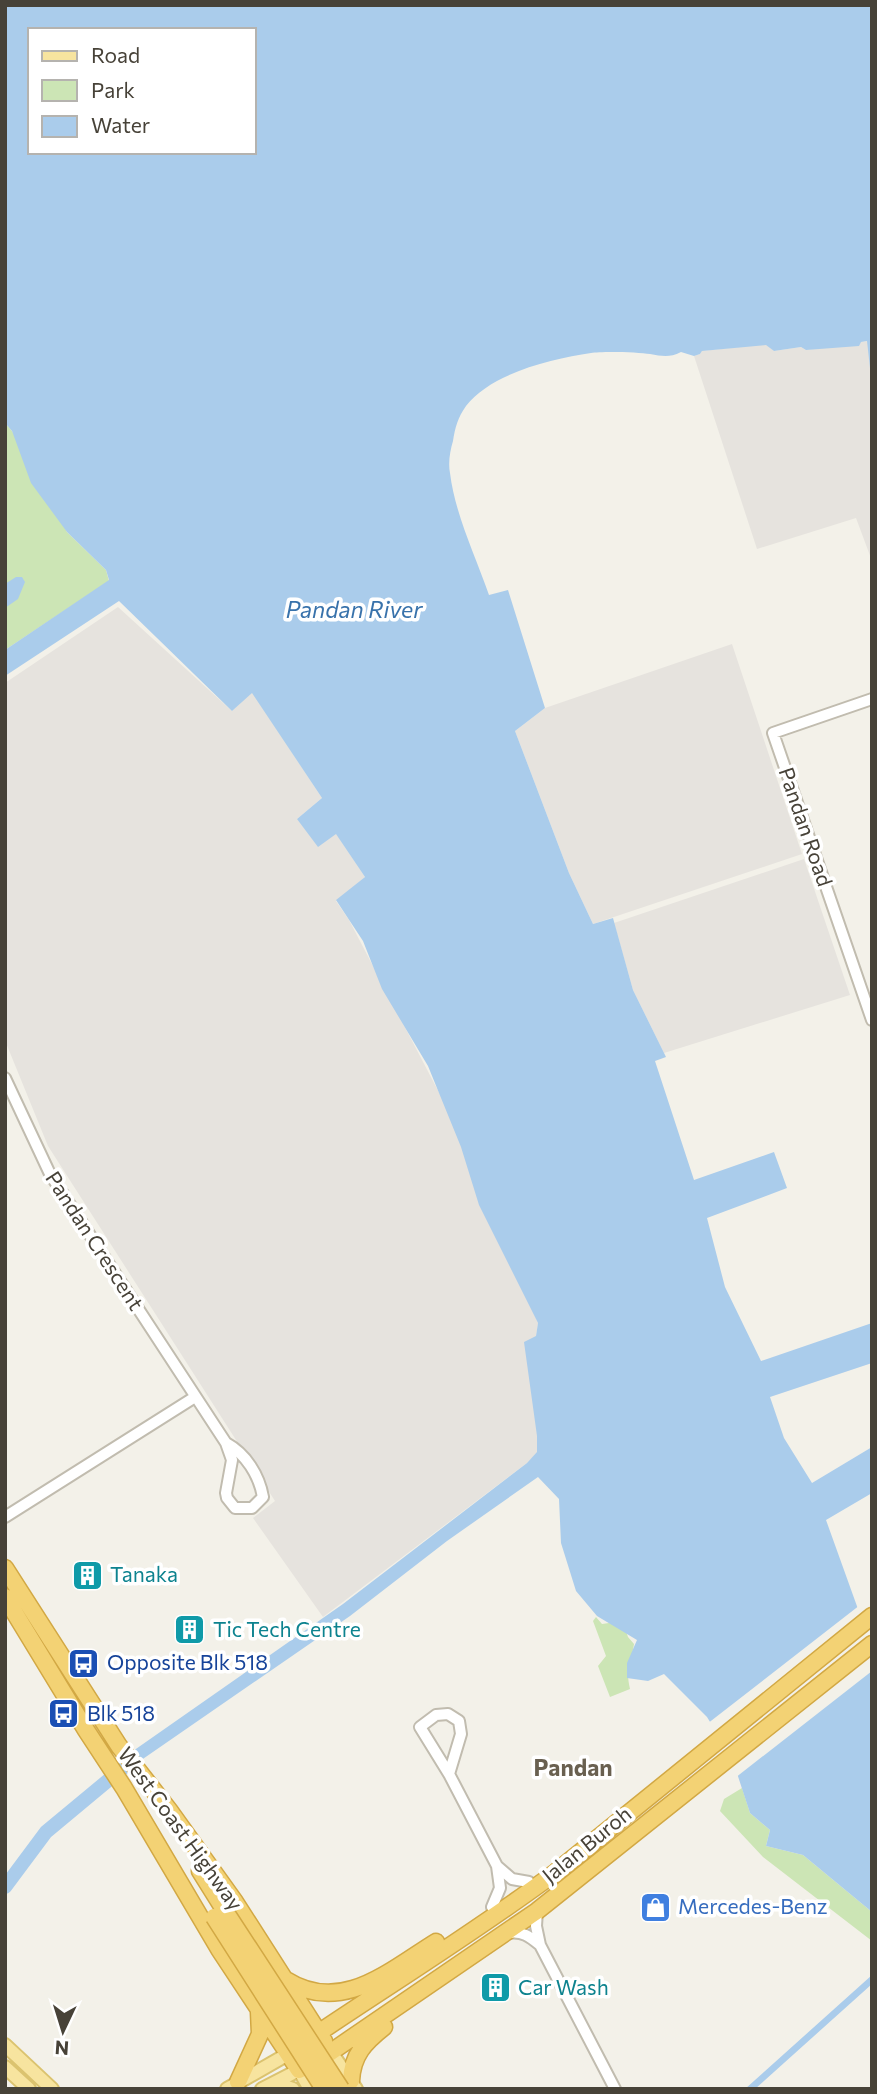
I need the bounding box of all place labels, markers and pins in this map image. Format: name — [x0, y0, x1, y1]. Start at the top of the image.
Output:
building icon: Tanaka — [70, 1558, 104, 1592]
place label: Tanaka — [110, 1561, 178, 1586]
building icon: Tic Tech Centre — [173, 1613, 207, 1647]
place label: Tic Tech Centre — [213, 1616, 361, 1641]
bus stop icon: Opposite Blk 518 — [67, 1646, 101, 1680]
place label: Opposite Blk 518 — [107, 1649, 268, 1674]
bus stop icon: Blk 518 — [47, 1697, 81, 1731]
place label: Blk 518 — [87, 1700, 155, 1725]
shop icon: Mercedes-Benz — [638, 1890, 672, 1924]
place label: Mercedes-Benz — [678, 1893, 827, 1918]
building icon: Car Wash — [478, 1971, 512, 2005]
place label: Car Wash — [518, 1974, 609, 1999]

